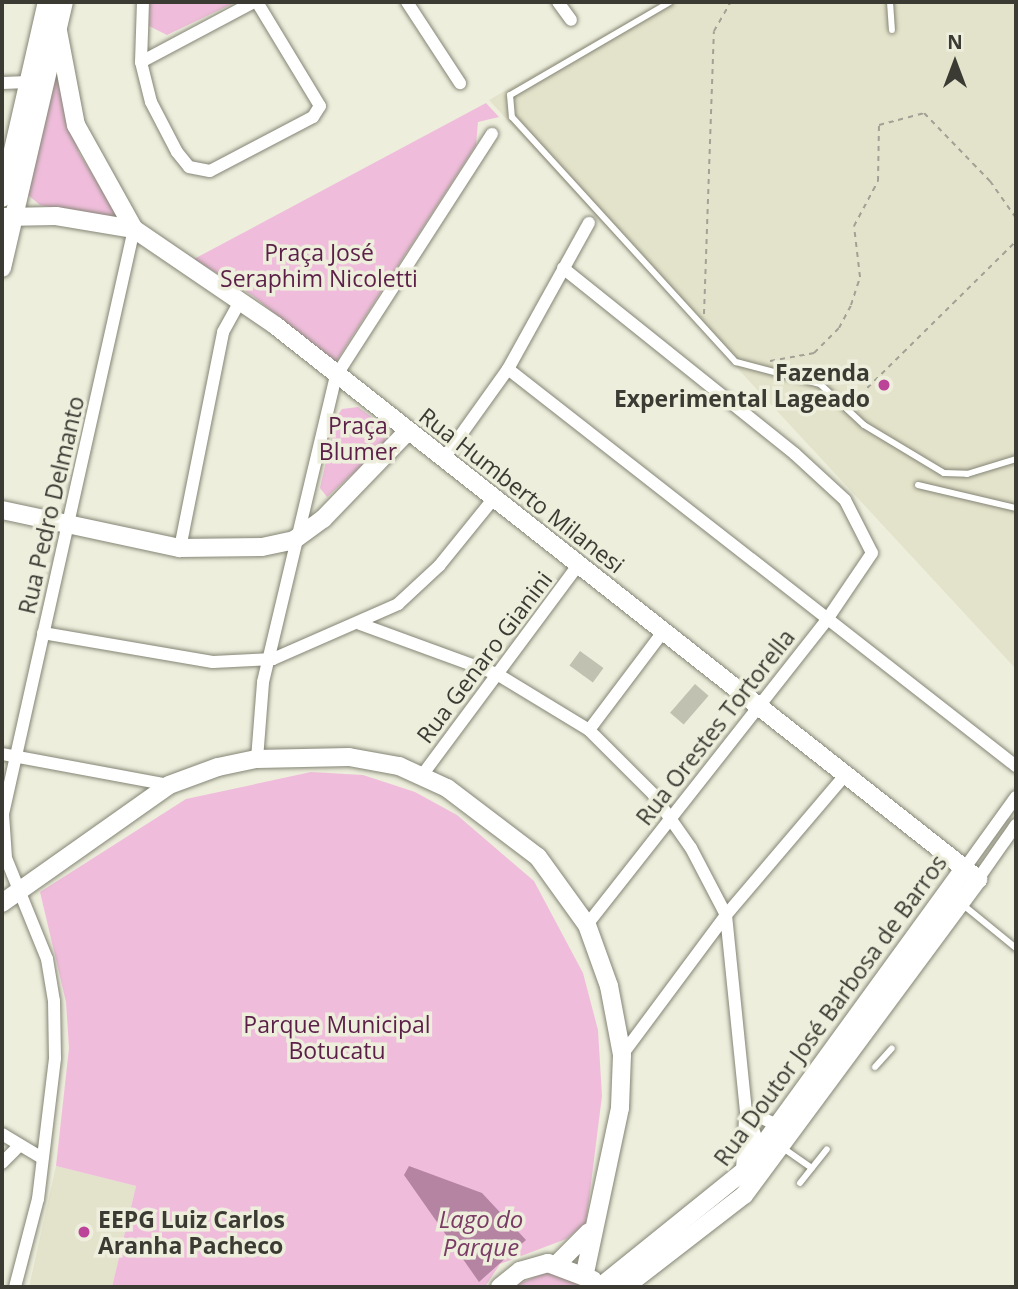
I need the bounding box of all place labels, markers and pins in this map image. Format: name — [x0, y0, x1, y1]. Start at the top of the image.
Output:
place label: Fazenda Experimental Lageado — [614, 358, 870, 412]
marker: Fazenda Experimental Lageado — [876, 377, 892, 393]
place label: EEPG Luiz Carlos Aranha Pacheco — [98, 1205, 285, 1259]
marker: EEPG Luiz Carlos Aranha Pacheco — [76, 1224, 92, 1240]

